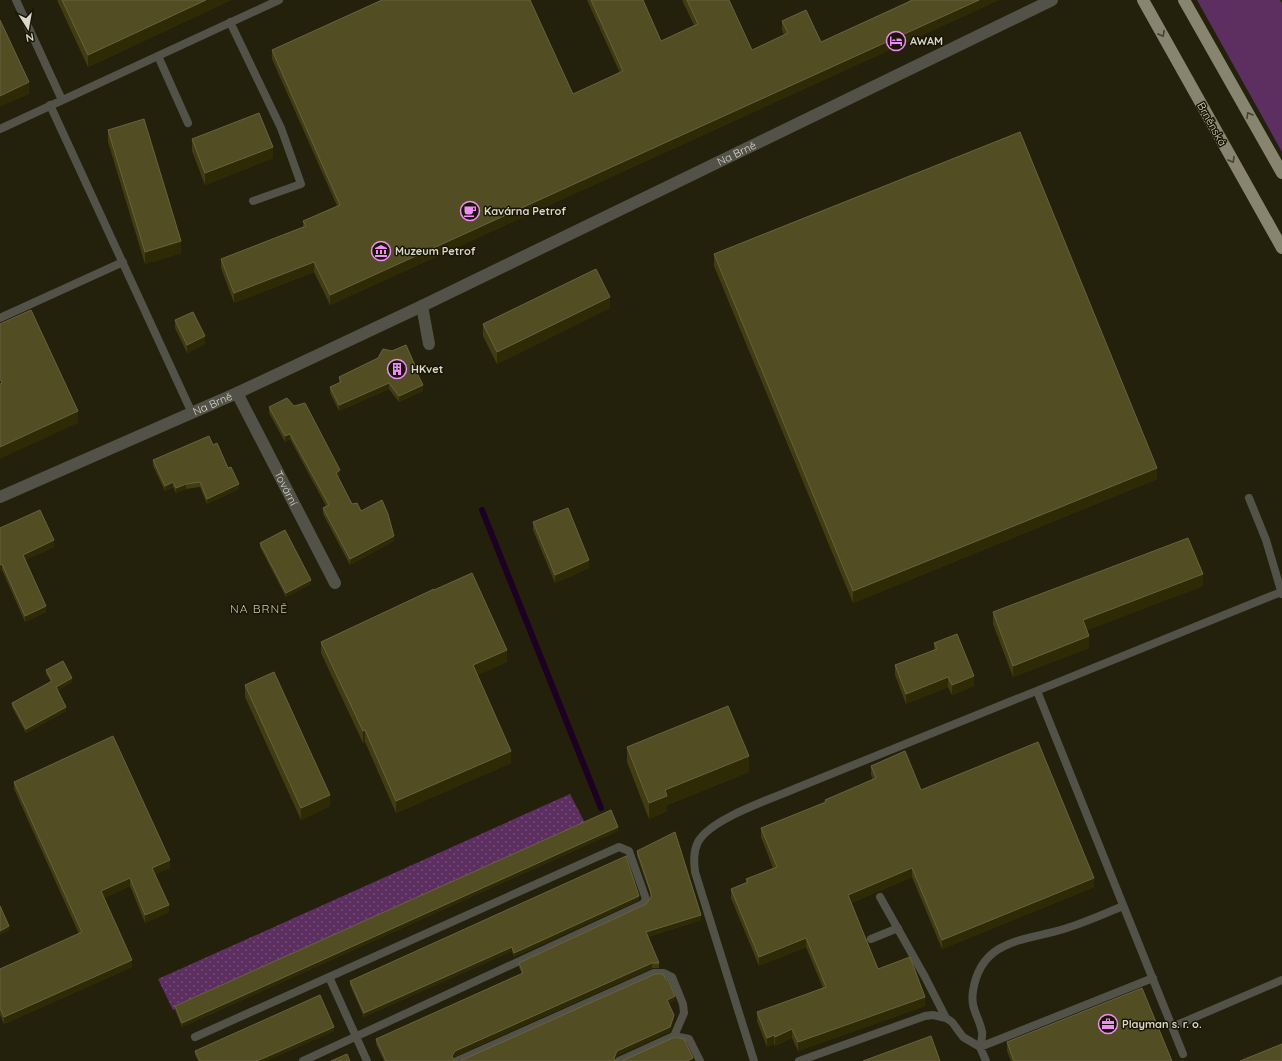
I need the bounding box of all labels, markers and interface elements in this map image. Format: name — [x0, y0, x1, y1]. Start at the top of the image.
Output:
north arrow — [8, 8, 48, 48]
text: N — [25, 30, 35, 45]
hotel icon: AWAM — [885, 30, 907, 52]
one-way arrow — [1157, 30, 1164, 37]
place label: AWAM — [910, 34, 943, 48]
street label: Brněnská — [1194, 100, 1230, 148]
one-way arrow — [1246, 112, 1254, 119]
street label: Na Brně — [715, 138, 758, 169]
one-way arrow — [1228, 155, 1235, 163]
cafe icon: Kavárna Petrof — [459, 200, 481, 222]
place label: Kavárna Petrof — [484, 204, 566, 218]
museum icon: Muzeum Petrof — [370, 240, 392, 262]
place label: Muzeum Petrof — [395, 244, 476, 258]
building icon: HKvet — [386, 358, 408, 380]
place label: HKvet — [411, 362, 443, 376]
street label: Na Brně — [191, 389, 234, 419]
street label: Tovární — [271, 468, 301, 508]
district label: NA BRNĚ — [230, 601, 288, 616]
office icon: Playman s. r. o. — [1097, 1013, 1119, 1035]
place label: Playman s. r. o. — [1122, 1017, 1202, 1031]

